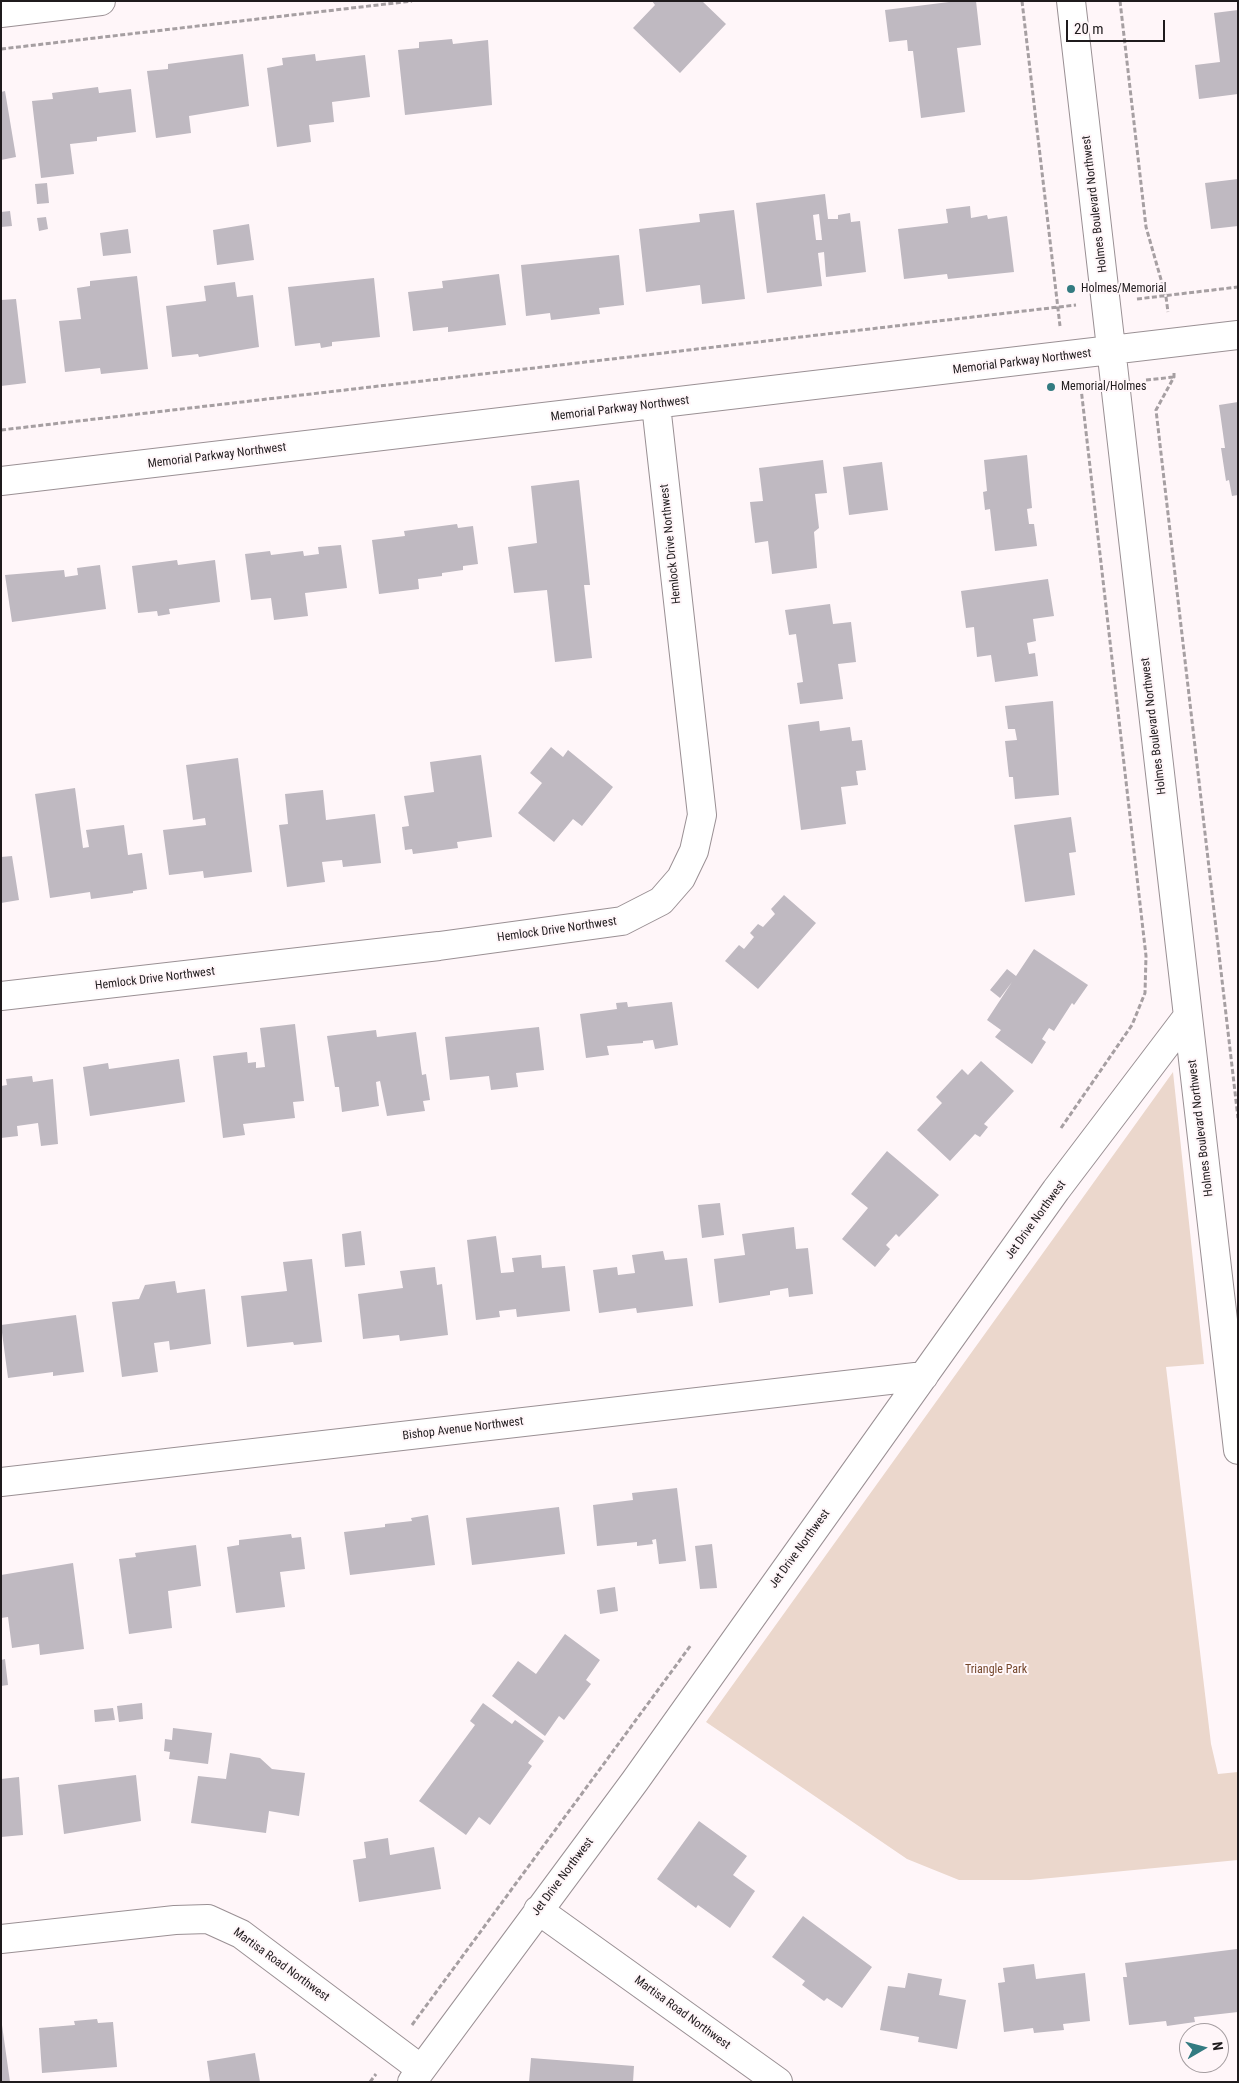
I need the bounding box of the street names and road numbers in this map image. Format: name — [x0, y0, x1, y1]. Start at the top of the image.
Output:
street label: Holmes Boulevard Northwest — [1079, 135, 1111, 273]
street label: Memorial Parkway Northwest — [952, 346, 1092, 378]
street label: Memorial Parkway Northwest — [550, 393, 690, 425]
street label: Memorial Parkway Northwest — [147, 440, 287, 472]
street label: Hemlock Drive Northwest — [658, 483, 684, 605]
street label: Holmes Boulevard Northwest — [1138, 657, 1170, 795]
street label: Hemlock Drive Northwest — [496, 914, 618, 946]
street label: Hemlock Drive Northwest — [94, 965, 216, 993]
street label: Holmes Boulevard Northwest — [1185, 1059, 1217, 1197]
street label: Jet Drive Northwest — [1003, 1178, 1069, 1262]
street label: Bishop Avenue Northwest — [402, 1414, 524, 1444]
street label: Jet Drive Northwest — [767, 1507, 833, 1591]
street label: Jet Drive Northwest — [529, 1835, 597, 1919]
street label: Martisa Road Northwest — [230, 1925, 332, 2005]
street label: Martisa Road Northwest — [631, 1973, 733, 2053]

